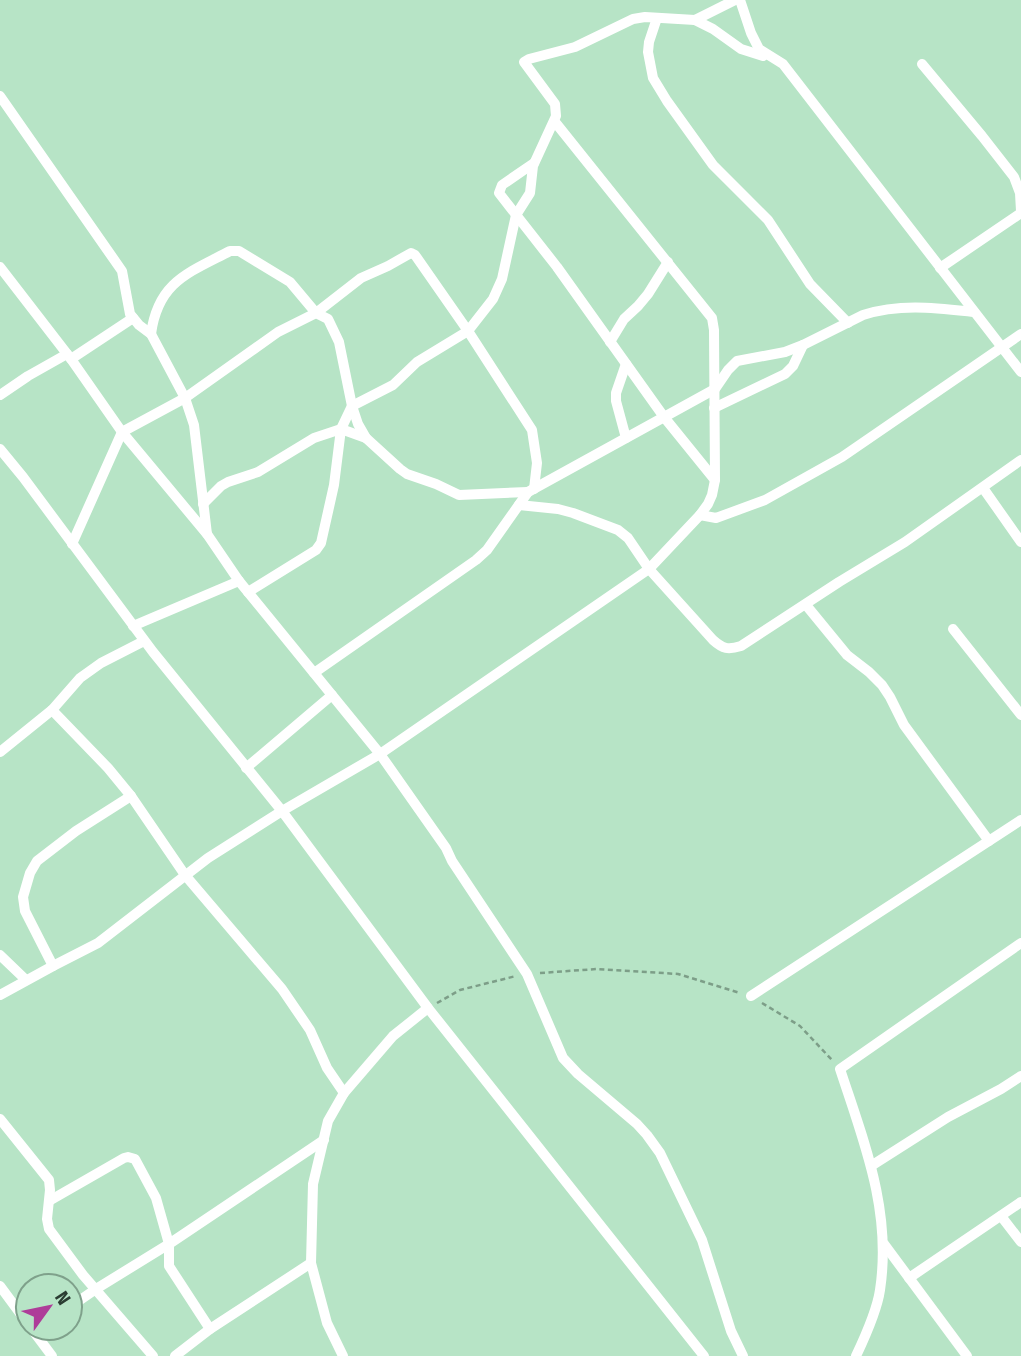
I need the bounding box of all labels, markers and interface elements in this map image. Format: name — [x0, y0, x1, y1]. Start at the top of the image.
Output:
north arrow — [14, 1272, 84, 1342]
text: N — [50, 1287, 76, 1309]

